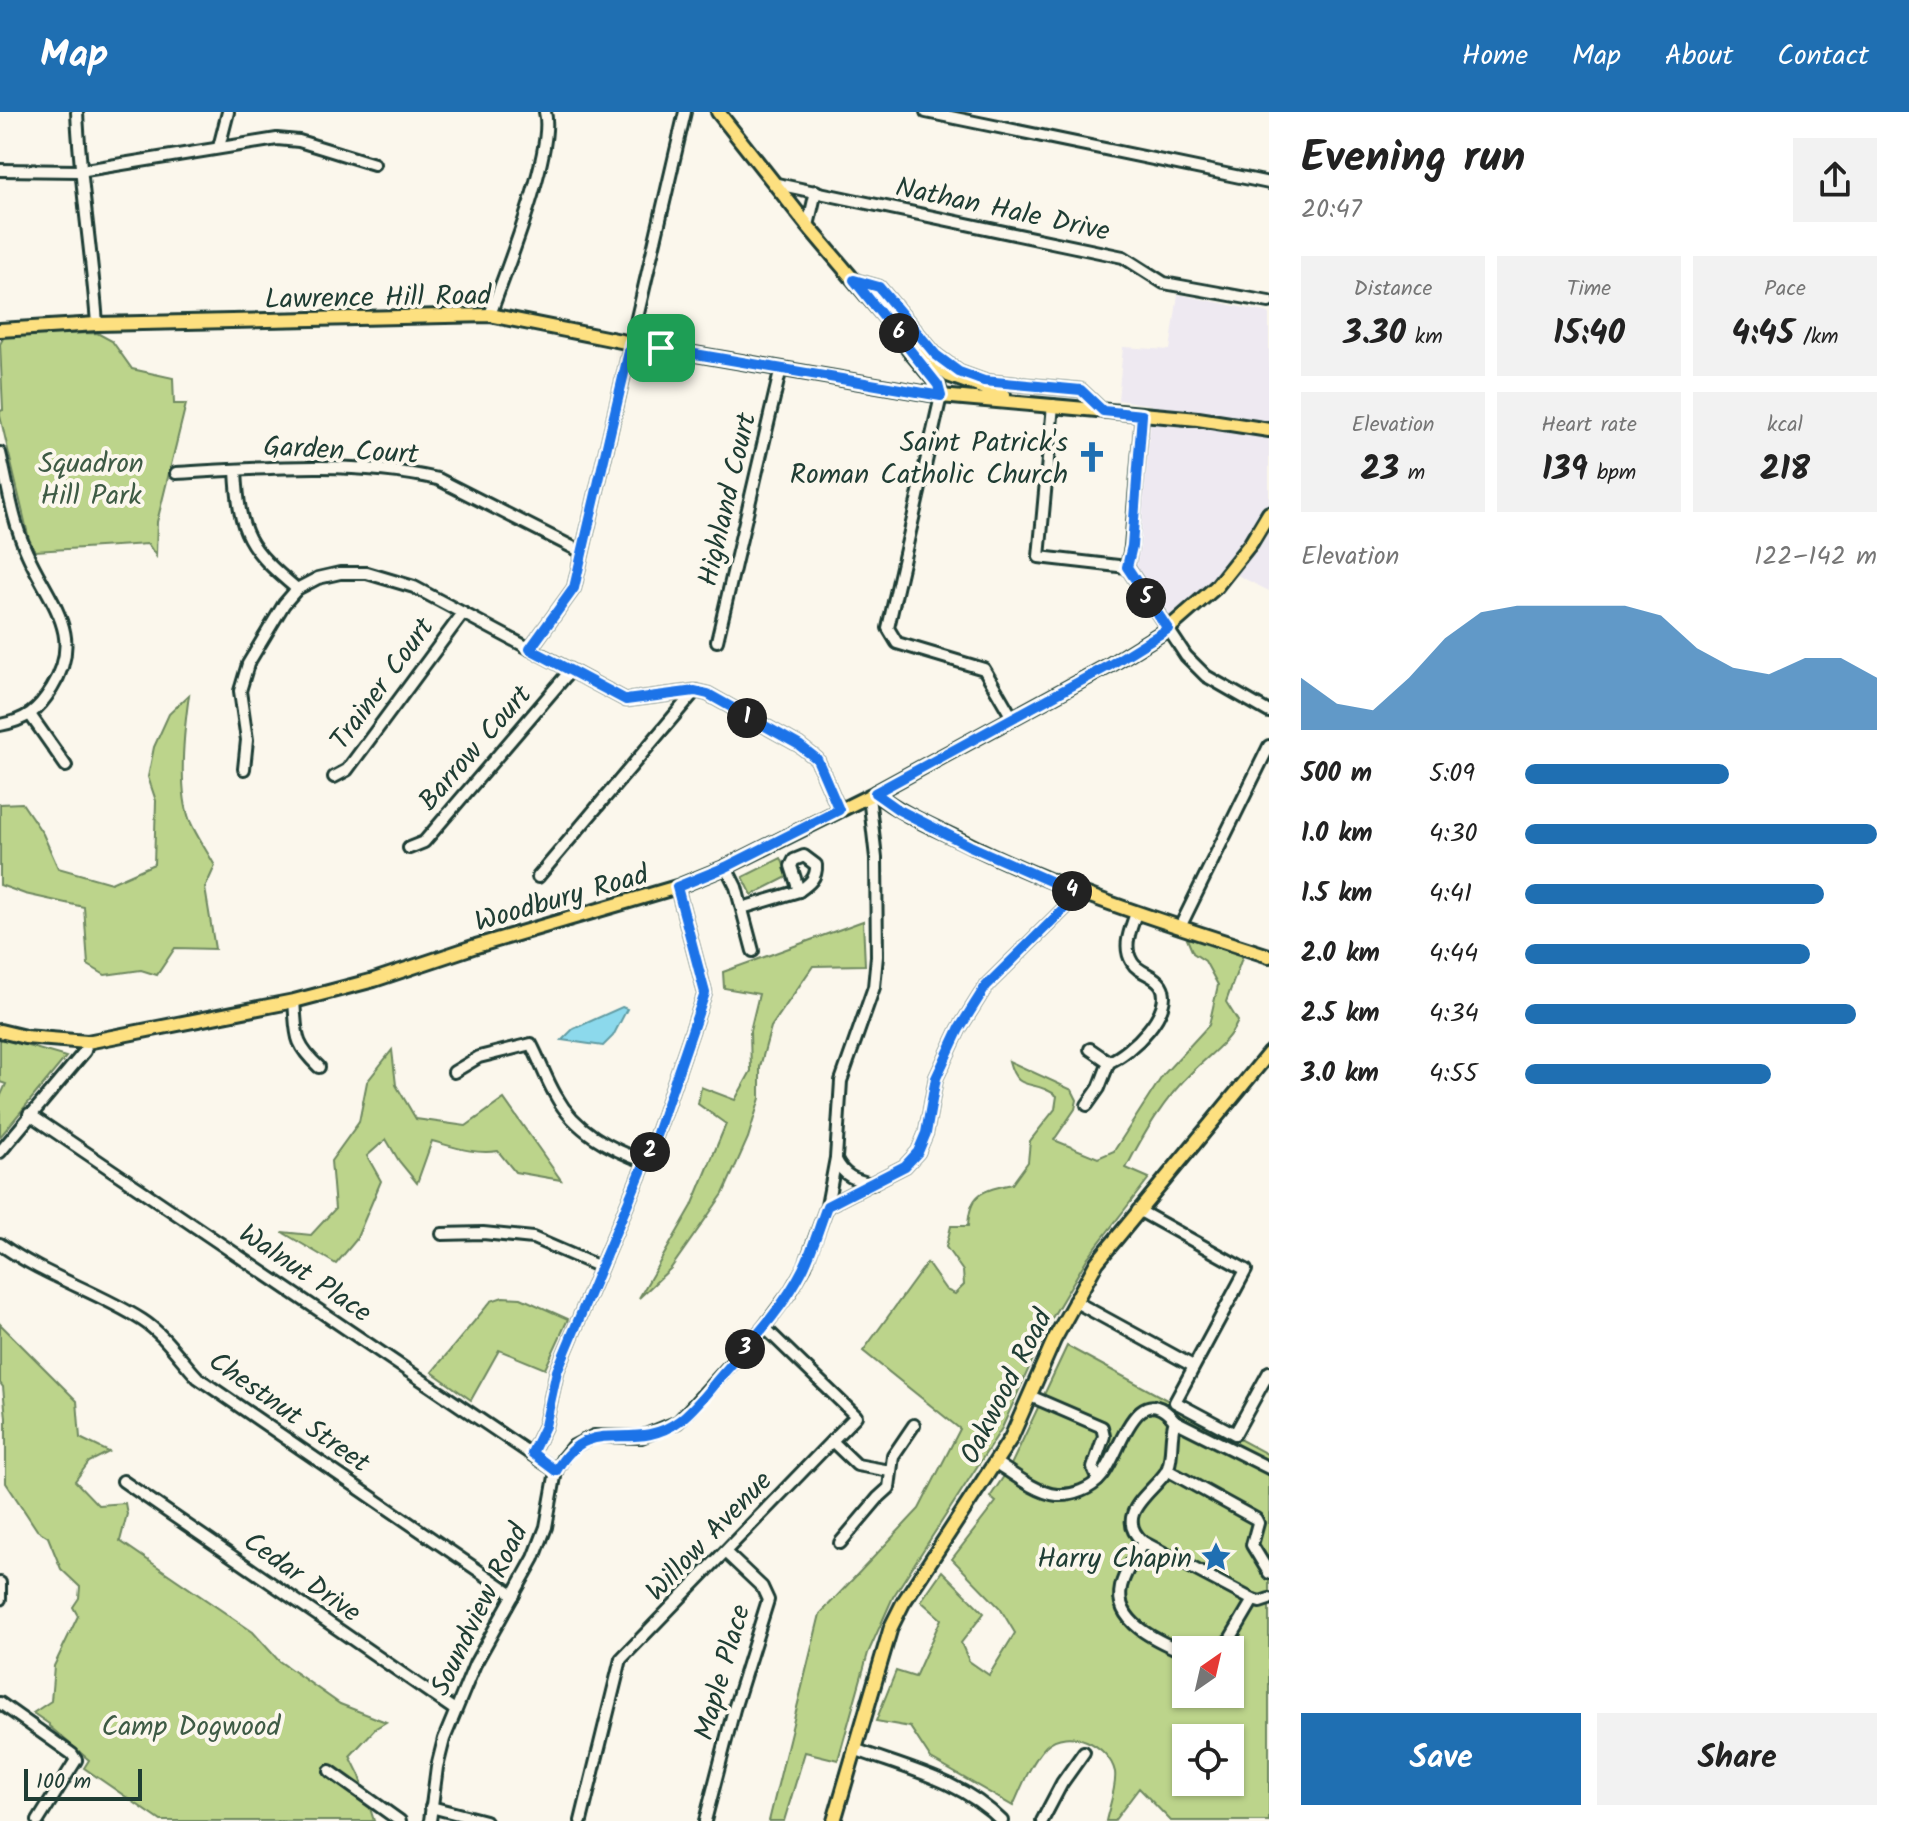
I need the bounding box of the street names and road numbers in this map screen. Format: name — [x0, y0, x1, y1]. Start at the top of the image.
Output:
street label: Nathan Hale Drive — [891, 166, 1114, 255]
street label: Lawrence Hill Road — [264, 274, 493, 323]
street label: Highland Court — [687, 407, 771, 591]
street label: Garden Court — [262, 425, 421, 478]
street label: Trainer Court — [319, 608, 447, 760]
street label: Barrow Court — [408, 674, 545, 822]
street label: Woodbury Road — [469, 853, 655, 946]
street label: Walnut Place — [229, 1213, 381, 1336]
street label: Oakwood Road — [949, 1301, 1066, 1473]
street label: Chestnut Street — [198, 1341, 380, 1486]
street label: Willow Avenue — [635, 1461, 784, 1613]
street label: Soundview Road — [419, 1515, 542, 1704]
street label: Cedar Drive — [233, 1521, 370, 1636]
street label: Maple Place — [683, 1599, 764, 1746]

